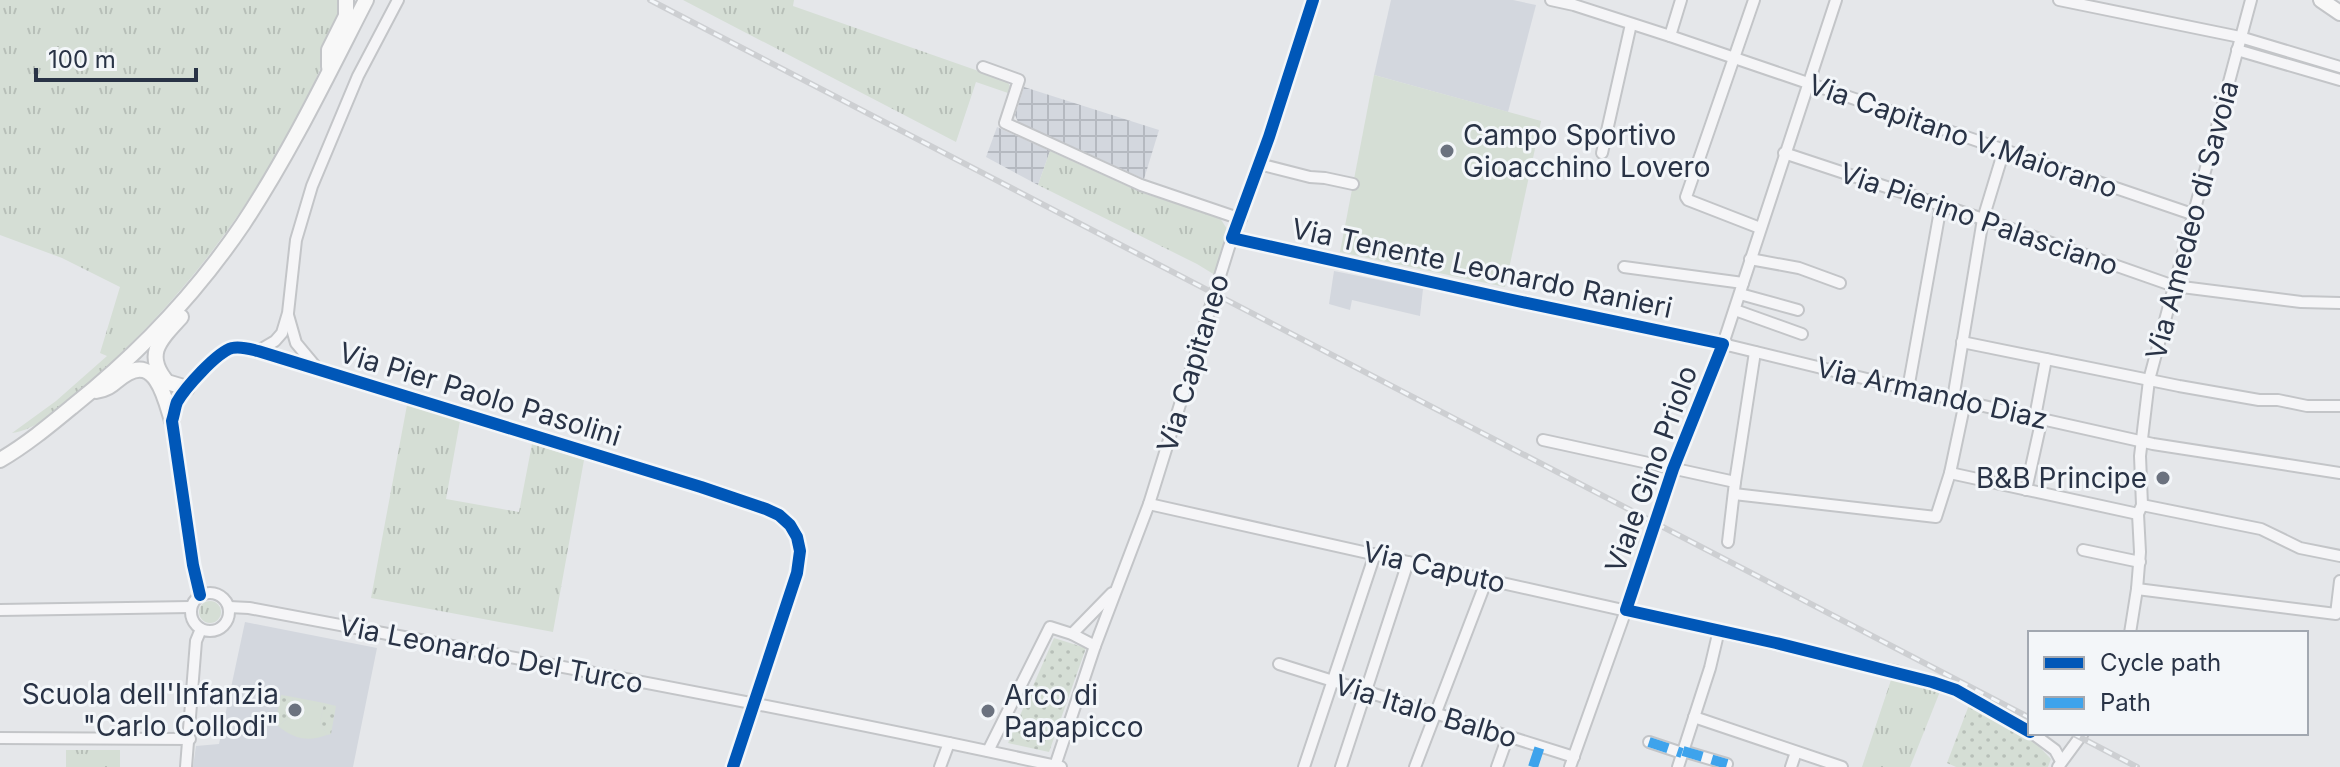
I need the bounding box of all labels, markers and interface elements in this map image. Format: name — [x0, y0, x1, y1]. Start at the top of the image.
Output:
scale bar — [36, 32, 196, 82]
text: 100 m — [48, 45, 116, 74]
street label: Via Capitano V.Maiorano — [1804, 67, 2122, 205]
street label: Via Amedeo di Savoia — [2138, 77, 2246, 363]
place label: Campo Sportivo Gioacchino Lovero — [1463, 118, 1710, 184]
marker: Campo Sportivo Gioacchino Lovero — [1438, 142, 1456, 160]
street label: Via Pierino Palasciano — [1835, 155, 2123, 283]
street label: Via Tenente Leonardo Ranieri — [1288, 211, 1676, 325]
street label: Via Capitaneo — [1150, 270, 1236, 456]
street label: Via Pier Paolo Pasolini — [335, 335, 625, 453]
street label: Via Armando Diaz — [1813, 350, 2051, 436]
street label: Viale Gino Priolo — [1598, 361, 1704, 577]
place label: B&B Principe — [1976, 461, 2147, 495]
marker: B&B Principe — [2154, 469, 2172, 487]
street label: Via Caputo — [1359, 534, 1509, 600]
street label: Via Leonardo Del Turco — [336, 608, 646, 700]
legend — [2028, 631, 2308, 735]
text: Cycle path — [2100, 648, 2221, 677]
street label: Via Italo Balbo — [1331, 667, 1521, 755]
place label: Scuola dell'Infanzia "Carlo Collodi" — [22, 677, 279, 743]
place label: Arco di Papapicco — [1004, 678, 1143, 744]
text: Path — [2100, 688, 2151, 717]
marker: Scuola dell'Infanzia "Carlo Collodi" — [286, 701, 304, 719]
marker: Arco di Papapicco — [979, 702, 997, 720]

